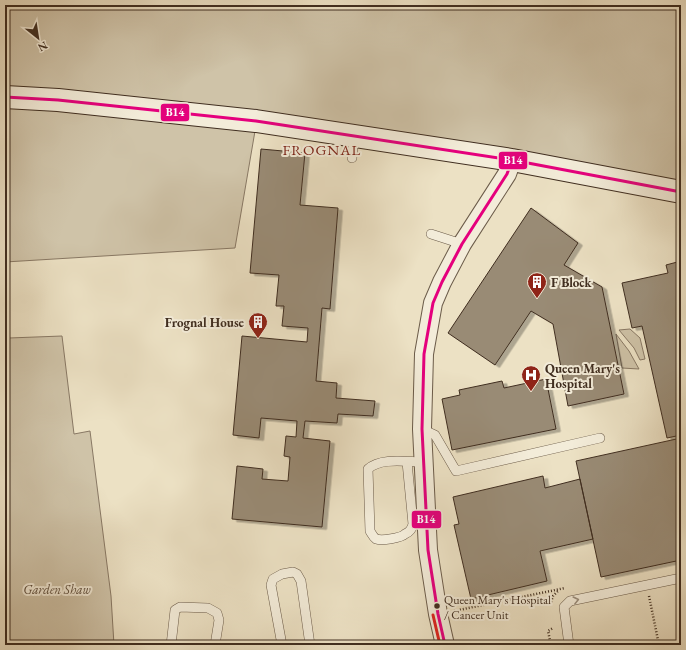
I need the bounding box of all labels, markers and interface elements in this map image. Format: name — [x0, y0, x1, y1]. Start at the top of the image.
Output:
north arrow — [18, 18, 58, 58]
text: N — [36, 38, 50, 55]
line badge: B14 — [160, 103, 190, 122]
text: B14 — [166, 105, 184, 119]
district label: FROGNAL — [283, 140, 361, 159]
line badge: B14 — [498, 151, 528, 170]
text: B14 — [504, 153, 522, 167]
building icon: F Block — [526, 271, 548, 299]
place label: F Block — [551, 274, 593, 291]
building icon: Frognal House — [247, 311, 269, 339]
place label: Frognal House — [165, 314, 245, 331]
place label: Queen Mary's Hospital — [545, 360, 620, 392]
hospital icon: Queen Mary's Hospital — [520, 364, 542, 392]
line badge: B14 — [411, 510, 442, 529]
text: B14 — [417, 512, 435, 526]
park label: Garden Shaw — [23, 581, 91, 598]
place label: Queen Mary's Hospital / Cancer Unit — [444, 592, 551, 623]
one-way arrow — [572, 596, 579, 605]
marker: Queen Mary's Hospital / Cancer Unit — [432, 601, 442, 611]

